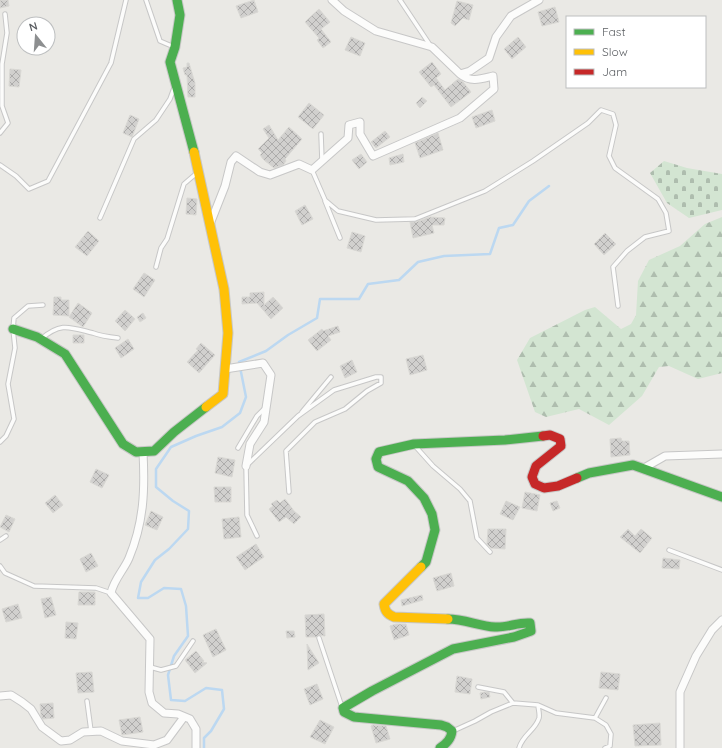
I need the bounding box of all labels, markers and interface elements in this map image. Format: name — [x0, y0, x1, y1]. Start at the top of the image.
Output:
north arrow — [16, 16, 56, 56]
legend — [566, 16, 706, 88]
text: N — [27, 19, 39, 34]
text: Fast — [602, 24, 626, 39]
text: Slow — [602, 44, 628, 59]
text: Jam — [602, 64, 627, 79]

